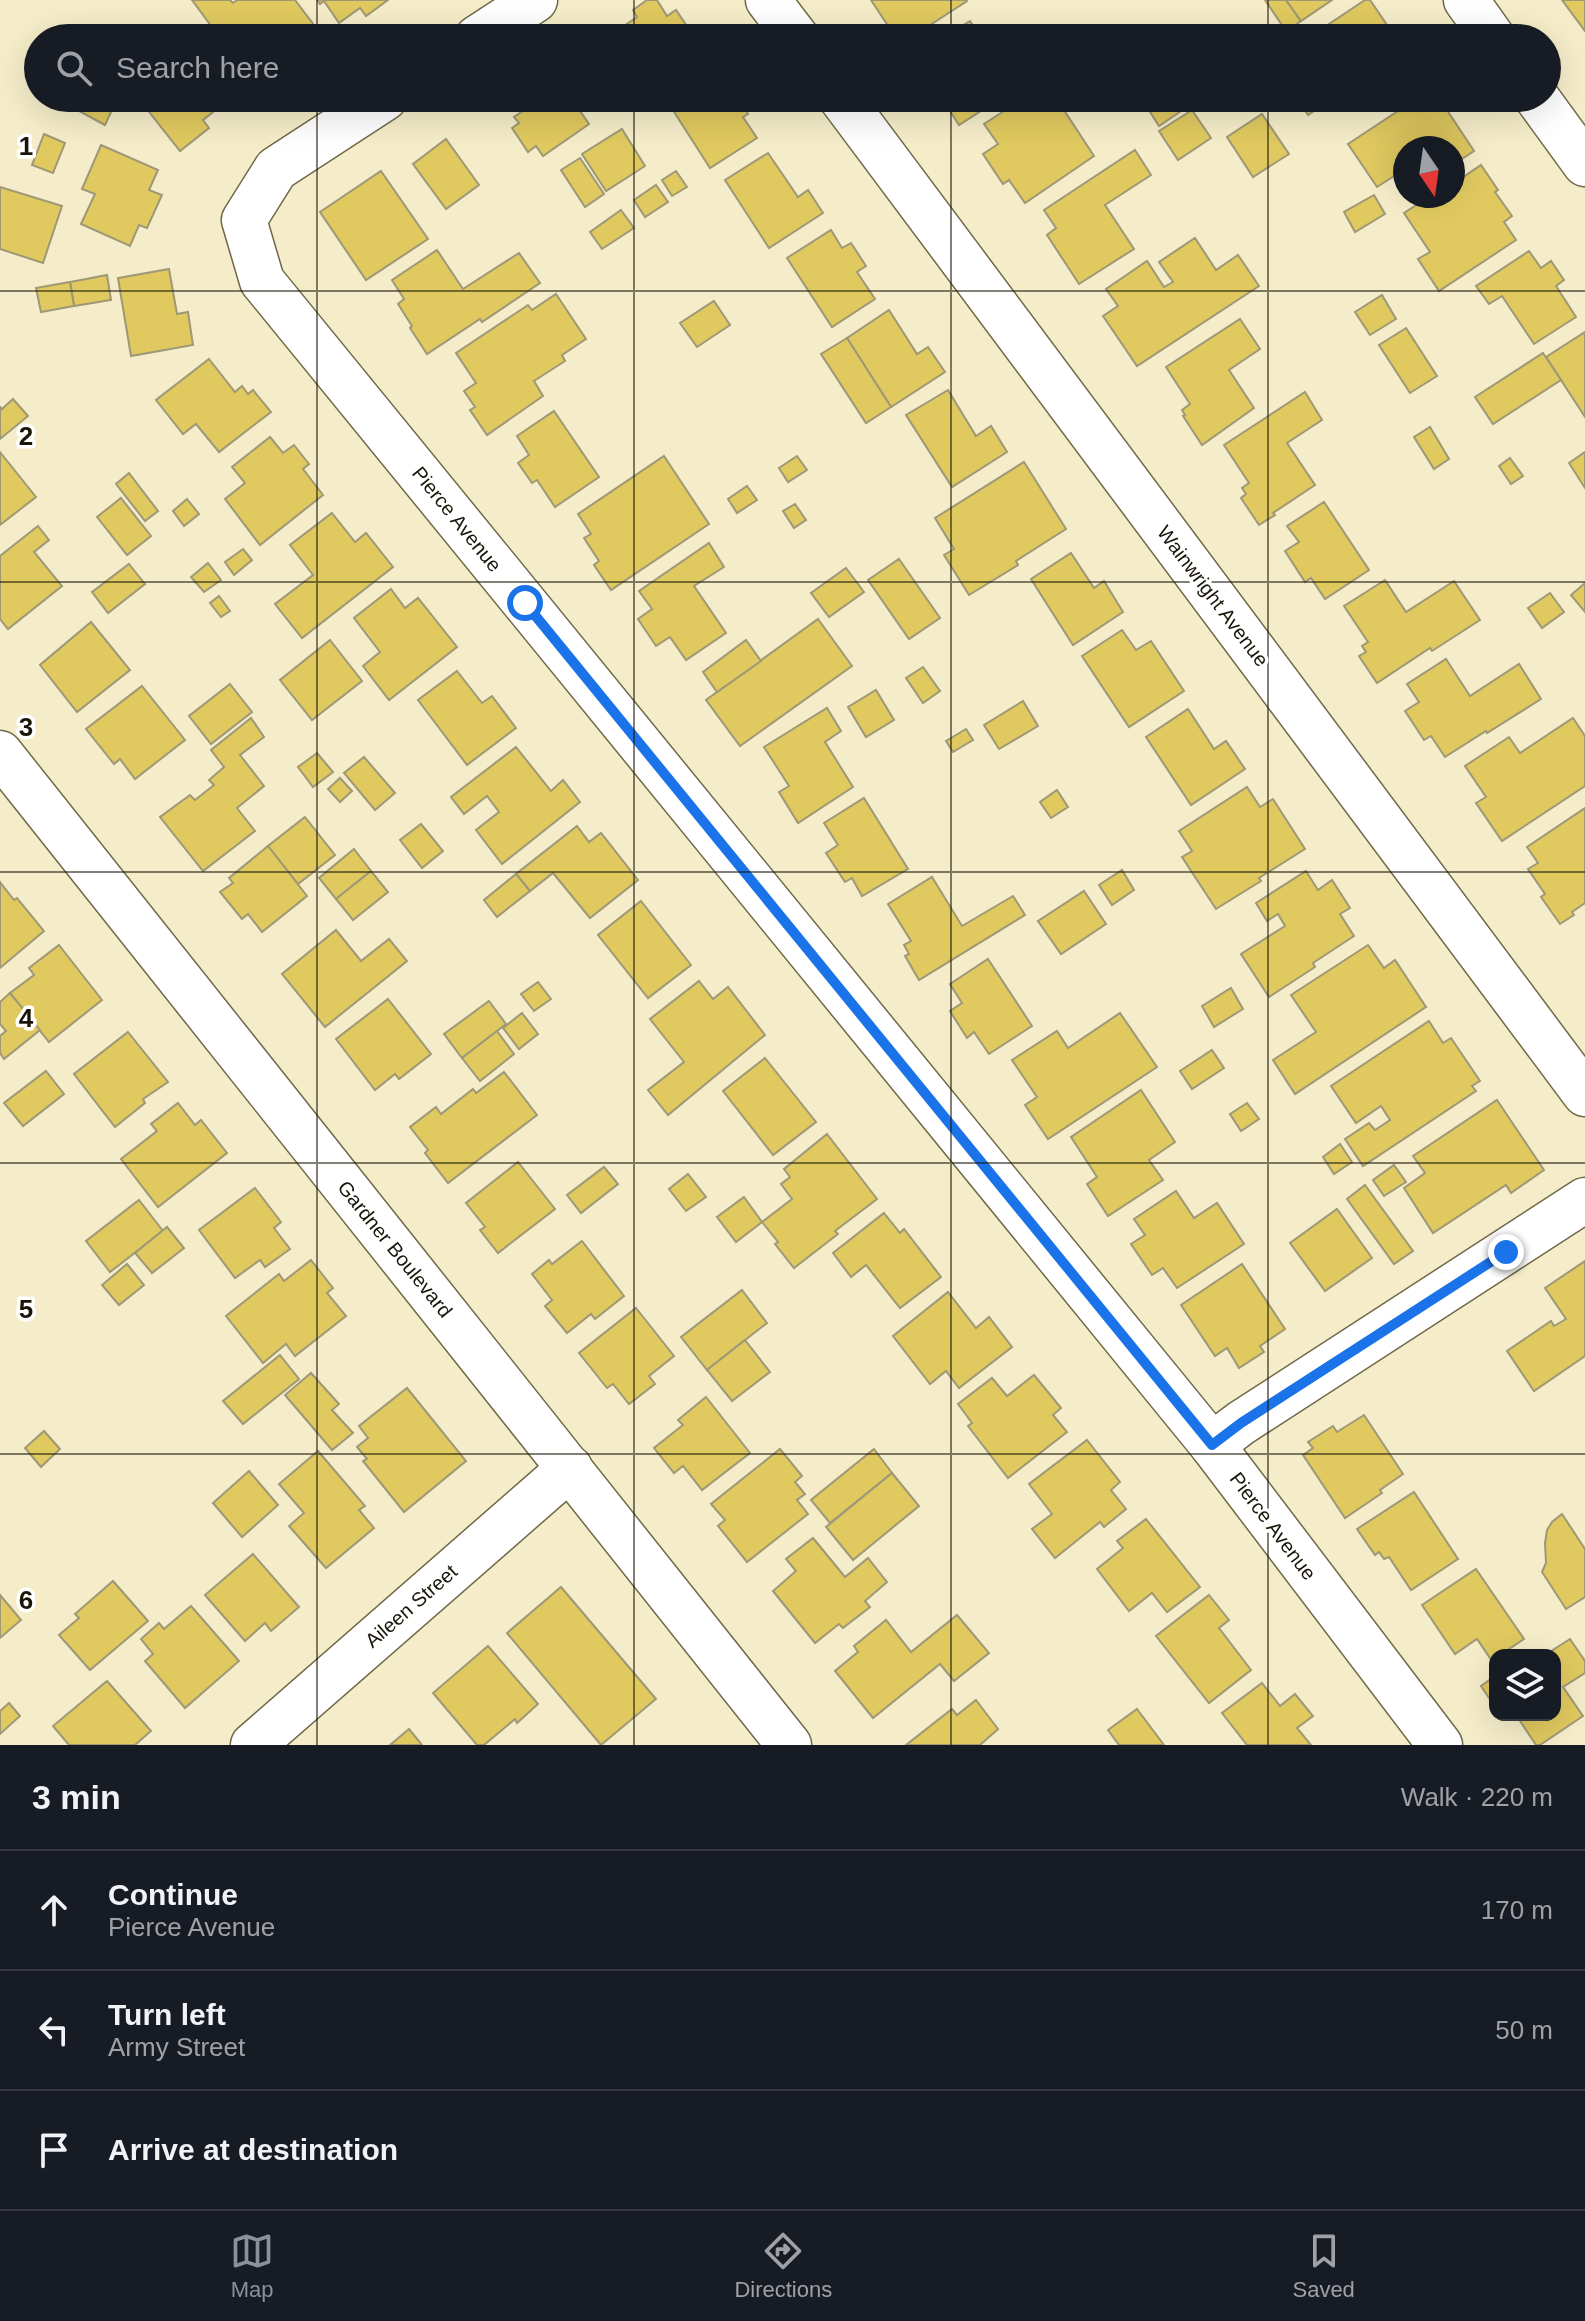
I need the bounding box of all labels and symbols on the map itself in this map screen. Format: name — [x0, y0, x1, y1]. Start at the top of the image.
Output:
text: 1 — [19, 131, 33, 161]
north arrow — [1393, 136, 1465, 208]
text: 2 — [19, 421, 33, 451]
street label: Pierce Avenue — [408, 462, 506, 576]
street label: Wainwright Avenue — [1153, 521, 1273, 671]
route start — [507, 585, 543, 621]
text: 3 — [19, 712, 33, 742]
text: 4 — [19, 1003, 34, 1033]
street label: Gardner Boulevard — [333, 1176, 457, 1322]
route end — [1488, 1234, 1524, 1270]
text: 5 — [19, 1294, 33, 1324]
street label: Pierce Avenue — [1226, 1468, 1320, 1584]
street label: Aileen Street — [361, 1560, 462, 1652]
text: 6 — [19, 1585, 33, 1615]

